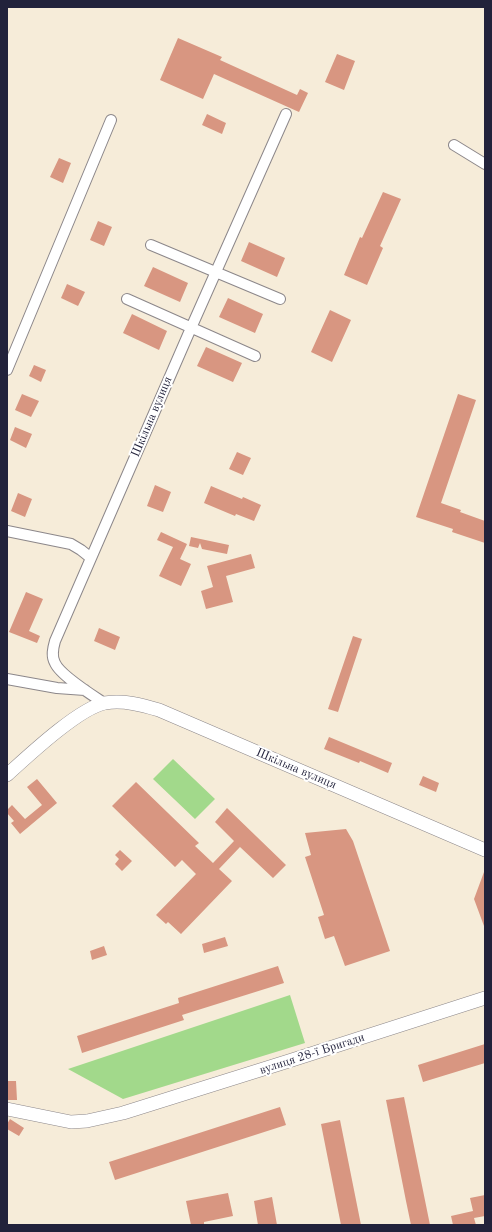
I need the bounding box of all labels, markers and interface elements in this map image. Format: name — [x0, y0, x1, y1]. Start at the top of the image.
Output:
street label: Шкільна вулиця — [129, 375, 175, 459]
street label: Шкільна вулиця — [254, 746, 338, 792]
street label: вулиця 28-ї Бригади — [258, 1030, 366, 1078]

